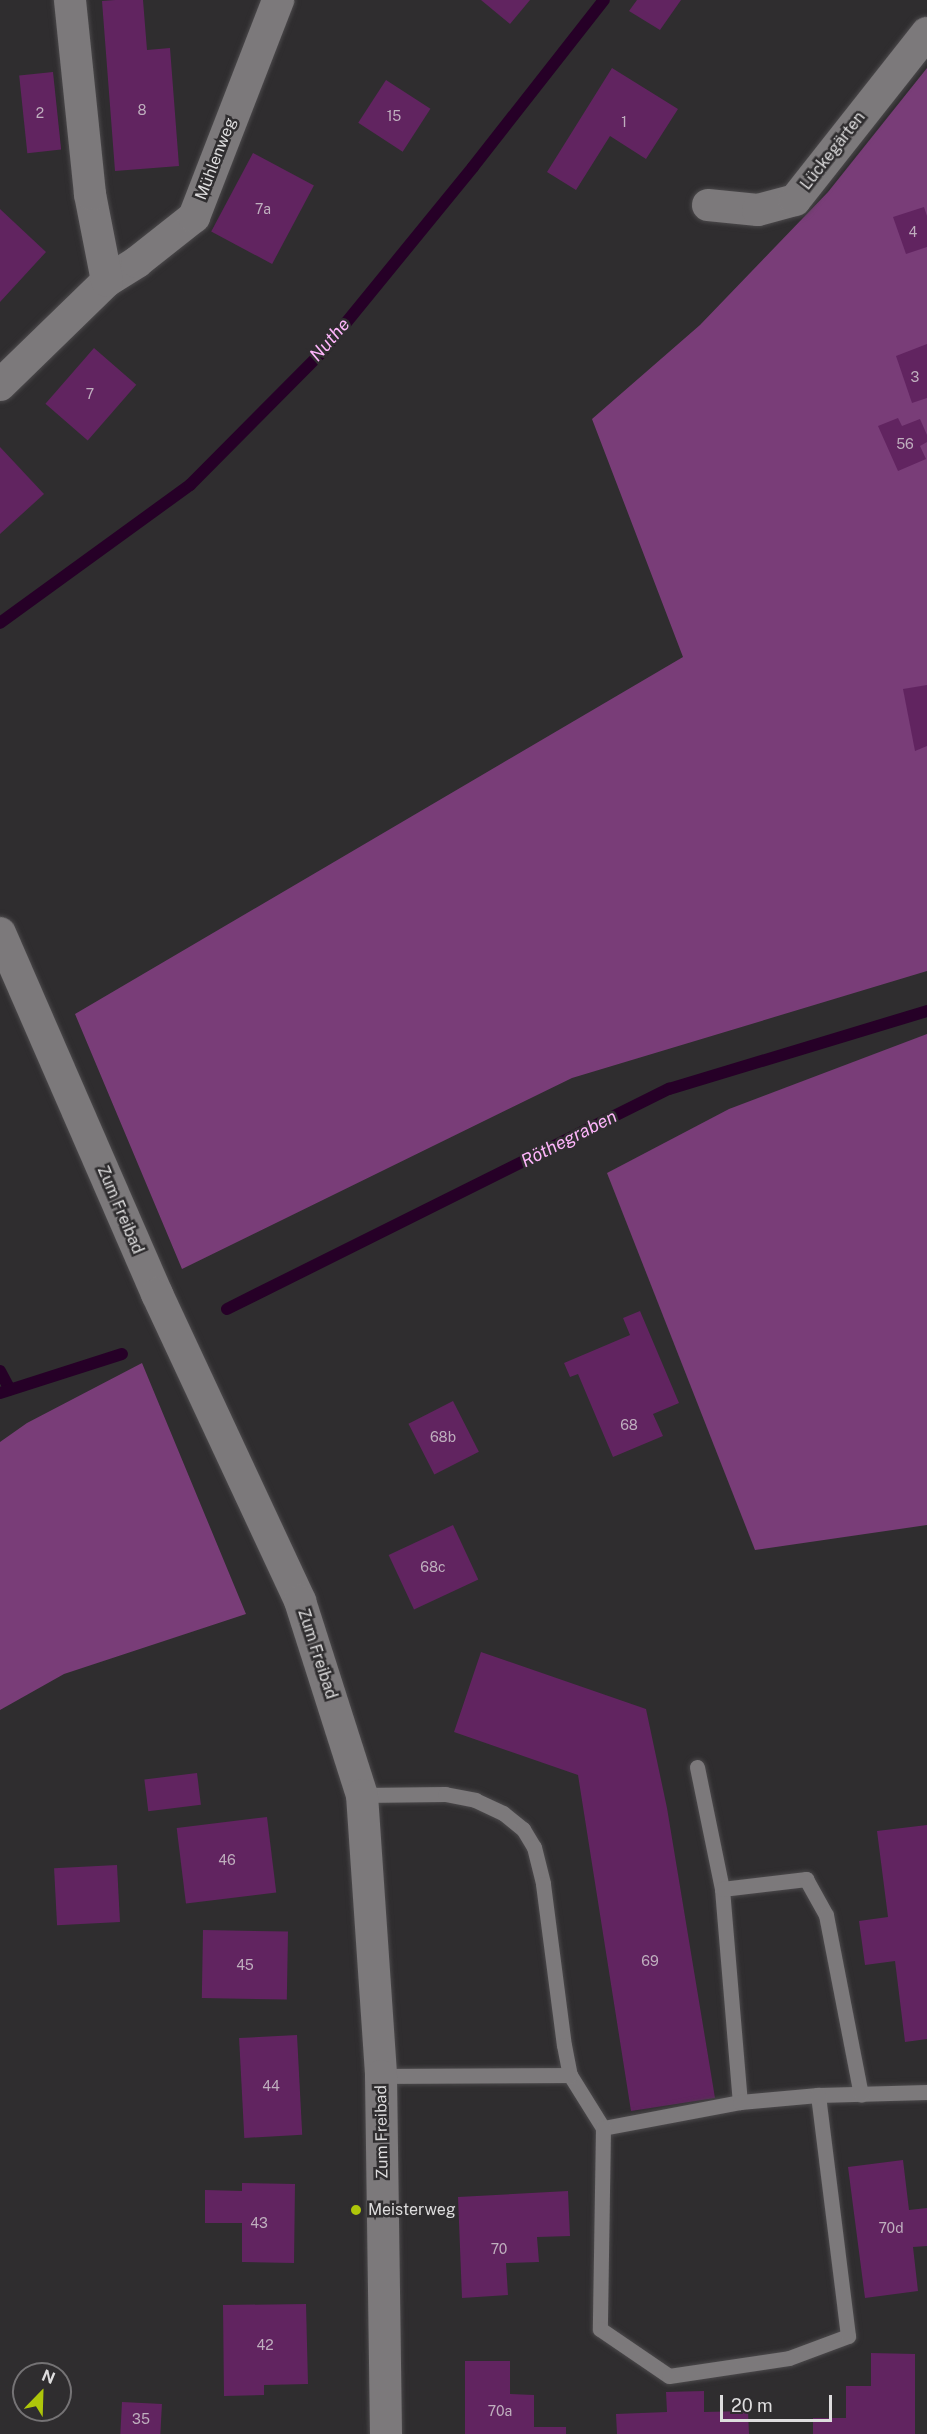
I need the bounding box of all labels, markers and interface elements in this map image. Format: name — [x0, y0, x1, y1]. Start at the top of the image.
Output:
house number: 8 — [137, 102, 147, 118]
house number: 2 — [36, 105, 44, 121]
house number: 15 — [387, 108, 401, 124]
street label: Lückegärten — [797, 108, 869, 194]
house number: 1 — [621, 114, 627, 130]
street label: Mühlenweg — [192, 115, 240, 203]
house number: 7a — [255, 201, 271, 217]
house number: 4 — [909, 224, 917, 240]
water label: Nuthe — [305, 314, 355, 366]
house number: 3 — [911, 369, 919, 385]
house number: 7 — [86, 386, 94, 402]
house number: 56 — [896, 436, 914, 452]
water label: Röthegraben — [518, 1106, 620, 1172]
street label: Zum Freibad — [93, 1163, 147, 1257]
house number: 68 — [620, 1417, 638, 1433]
house number: 68b — [430, 1429, 456, 1445]
house number: 68c — [420, 1559, 446, 1575]
street label: Zum Freibad — [293, 1606, 341, 1702]
house number: 46 — [218, 1852, 236, 1868]
house number: 69 — [641, 1953, 659, 1969]
house number: 45 — [236, 1957, 254, 1973]
house number: 44 — [262, 2078, 280, 2094]
street label: Zum Freibad — [372, 2085, 392, 2179]
place label: Meisterweg — [368, 2200, 456, 2220]
marker: Meisterweg — [349, 2203, 363, 2217]
house number: 43 — [250, 2215, 268, 2231]
house number: 70d — [878, 2220, 904, 2236]
house number: 70 — [491, 2241, 507, 2257]
house number: 42 — [256, 2337, 274, 2353]
north arrow — [12, 2362, 72, 2422]
text: N — [39, 2366, 58, 2388]
scale bar — [723, 2383, 836, 2421]
text: 20 m — [731, 2395, 773, 2416]
house number: 70a — [488, 2403, 512, 2419]
house number: 35 — [132, 2411, 150, 2427]

